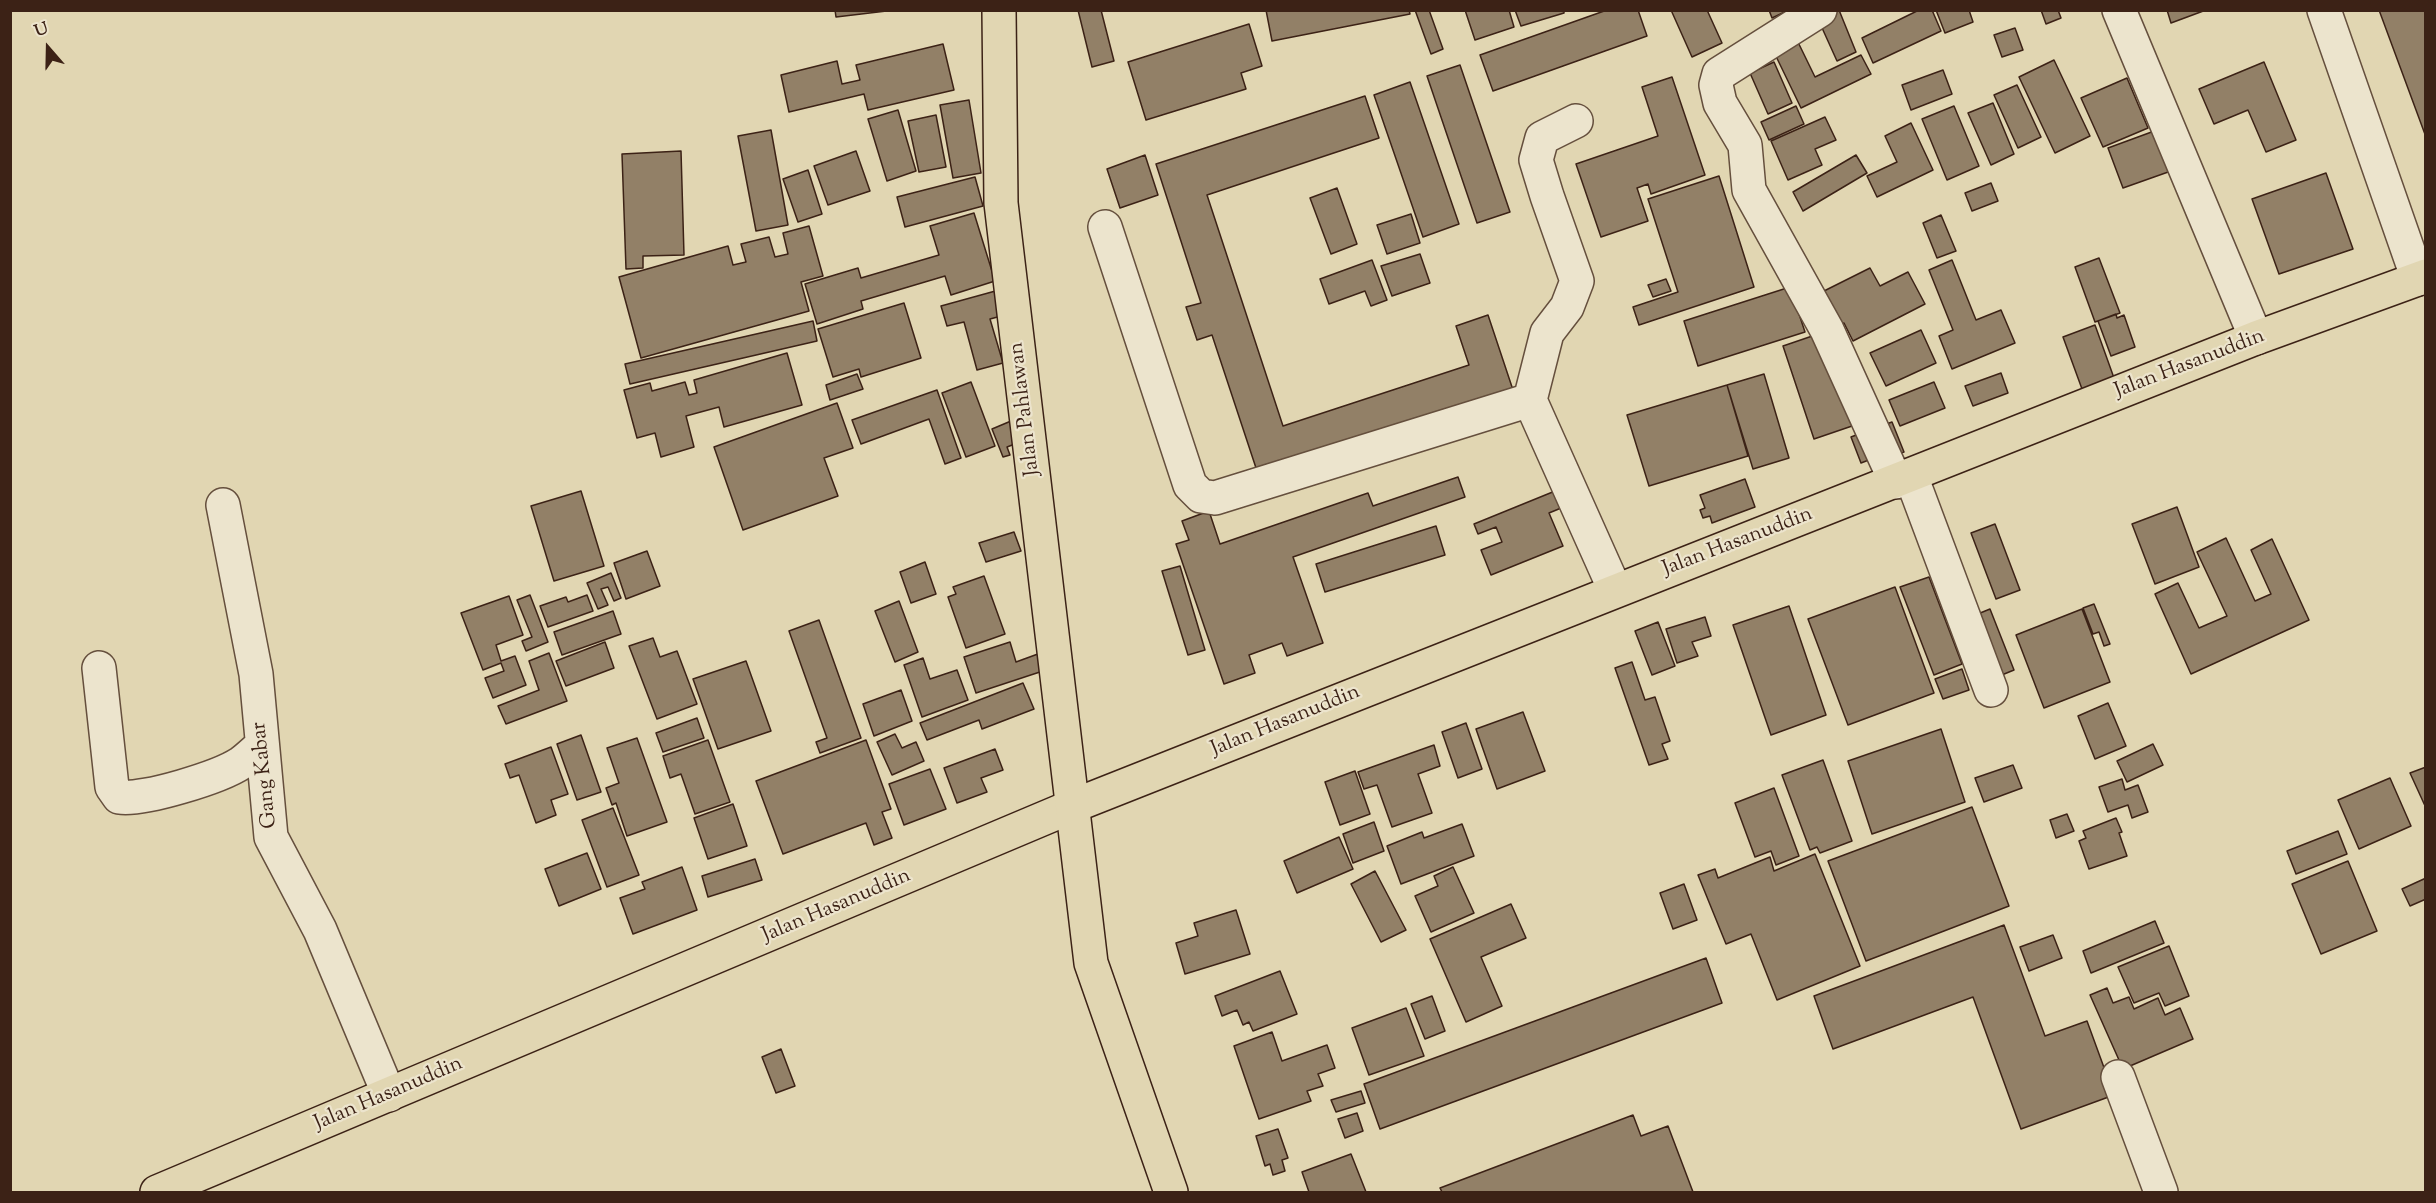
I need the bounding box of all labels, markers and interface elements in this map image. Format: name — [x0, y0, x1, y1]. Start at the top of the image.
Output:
north arrow — [18, 18, 78, 78]
text: U — [32, 18, 52, 44]
street label: Jalan Hasanuddin — [2111, 325, 2269, 405]
street label: Jalan Pahlawan — [1005, 341, 1047, 477]
street label: Jalan Hasanuddin — [1659, 503, 1817, 583]
street label: Jalan Hasanuddin — [1208, 681, 1364, 763]
street label: Gang Kabar — [248, 720, 284, 830]
street label: Jalan Hasanuddin — [759, 864, 915, 950]
street label: Jalan Hasanuddin — [311, 1052, 467, 1138]

